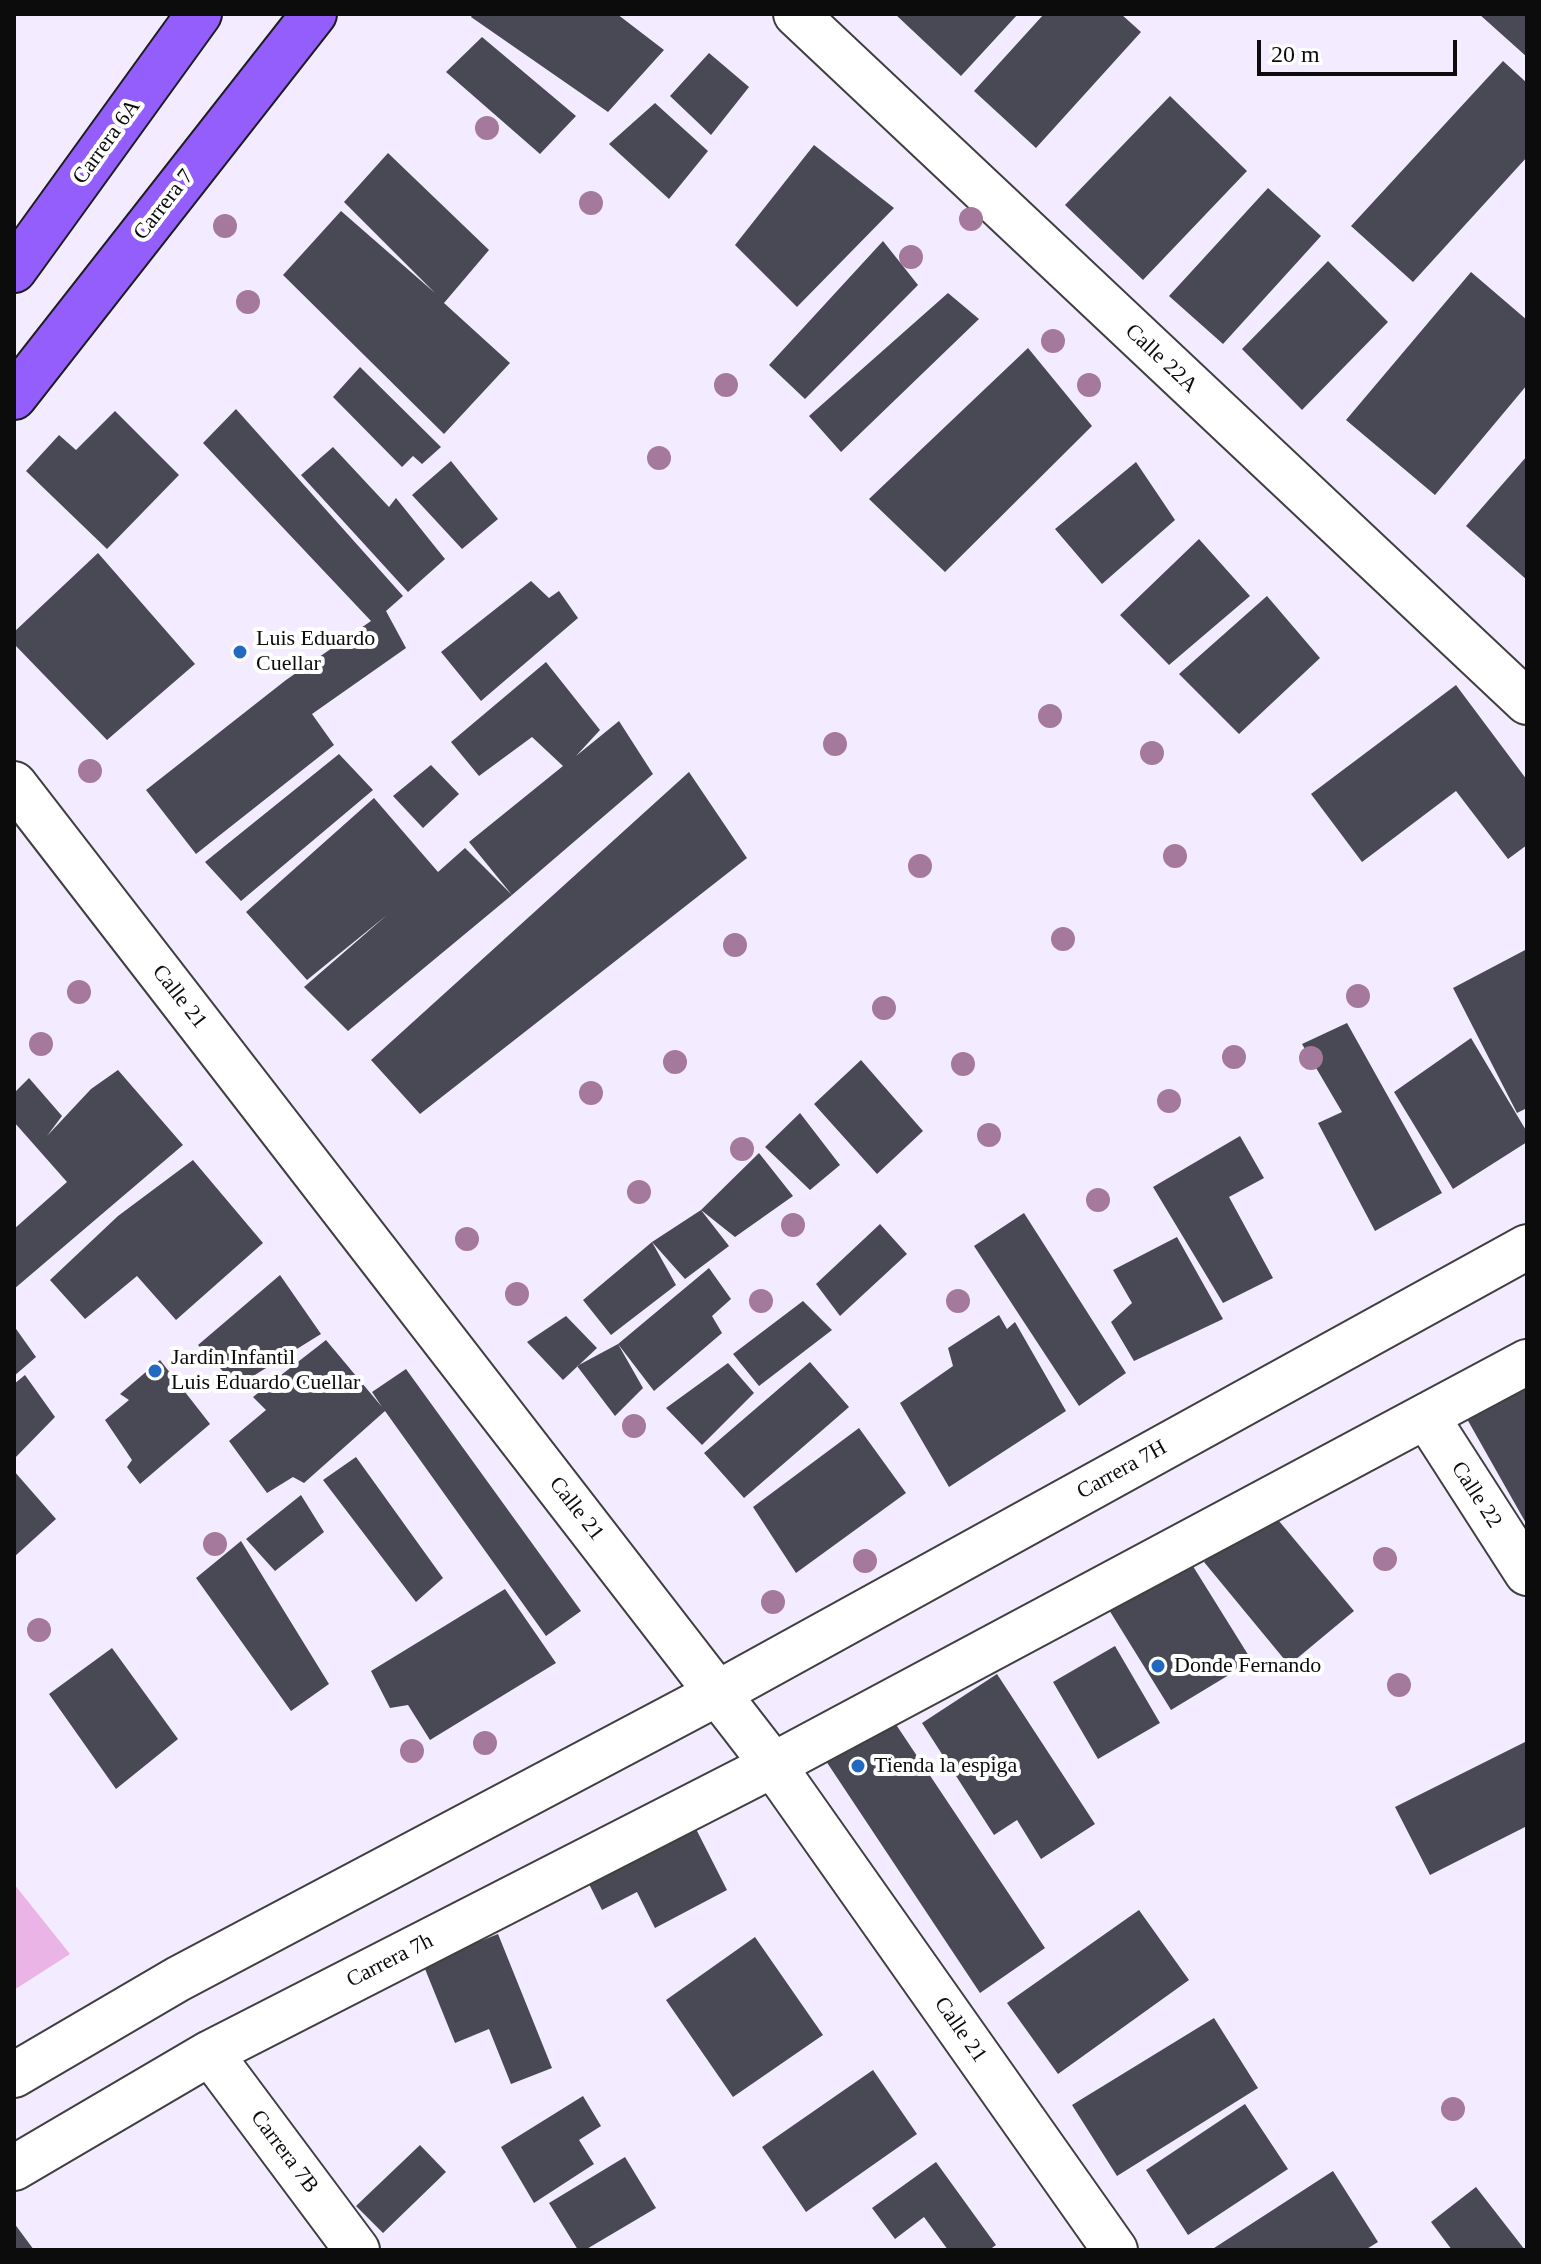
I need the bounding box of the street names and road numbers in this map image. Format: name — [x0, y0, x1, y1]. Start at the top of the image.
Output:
street label: Carrera 6A — [67, 94, 147, 190]
street label: Carrera 7 — [128, 164, 200, 246]
street label: Calle 22A — [1119, 319, 1203, 399]
street label: Calle 21 — [146, 960, 212, 1034]
street label: Carrera 7H — [1073, 1435, 1171, 1505]
street label: Calle 22 — [1445, 1457, 1507, 1533]
street label: Calle 21 — [543, 1472, 609, 1546]
street label: Carrera 7h — [342, 1928, 438, 1994]
street label: Calle 21 — [928, 1992, 992, 2068]
street label: Carrera 7B — [244, 2105, 324, 2199]

